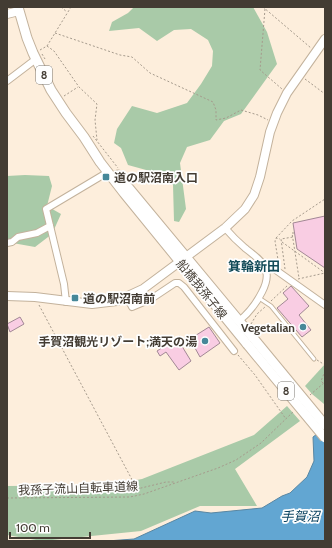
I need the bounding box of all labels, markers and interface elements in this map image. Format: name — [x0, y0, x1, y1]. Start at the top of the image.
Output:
road number: 8 — [36, 66, 52, 84]
place label: 道の駅沼南入口 — [114, 170, 198, 185]
marker: 道の駅沼南入口 — [101, 172, 111, 182]
street label: 船橋我孫子線 — [174, 256, 230, 322]
district label: 箕輪新田 — [228, 258, 280, 274]
place label: 道の駅沼南前 — [83, 291, 155, 306]
marker: 道の駅沼南前 — [70, 293, 80, 303]
place label: Vegetalian — [241, 320, 295, 335]
marker: Vegetalian — [298, 322, 308, 332]
place label: 手賀沼観光リゾート;満天の湯 — [38, 334, 197, 349]
marker: 手賀沼観光リゾート;満天の湯 — [200, 336, 210, 346]
road number: 8 — [278, 382, 294, 400]
street label: 我孫子流山自転車道線 — [18, 478, 138, 498]
water label: 手賀沼 — [280, 508, 321, 524]
scale bar — [10, 514, 90, 540]
text: 100 m — [16, 520, 50, 535]

